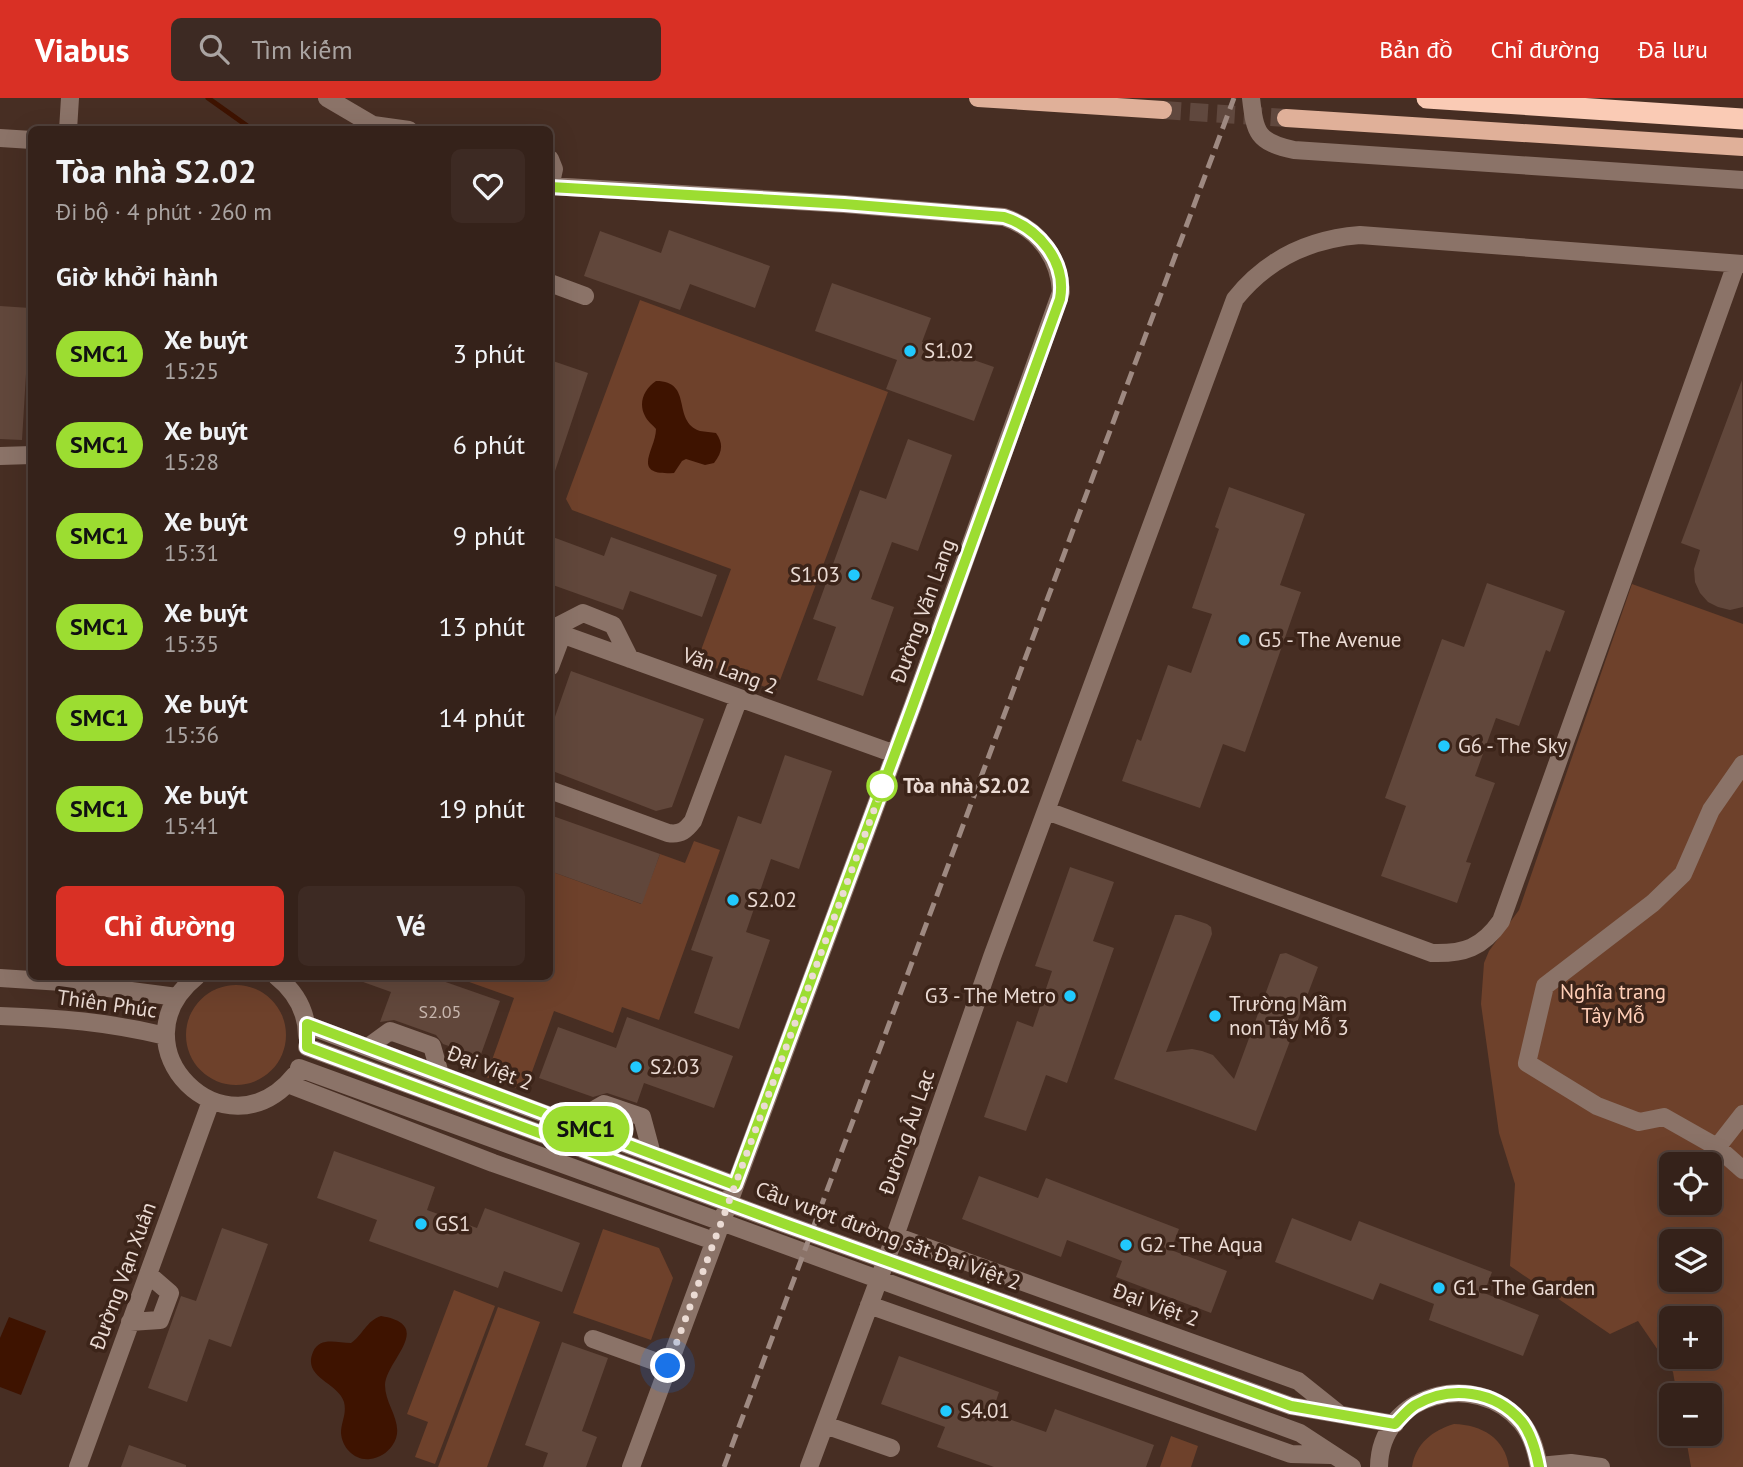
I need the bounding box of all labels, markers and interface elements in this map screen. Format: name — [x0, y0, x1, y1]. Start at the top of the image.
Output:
search box — [171, 18, 661, 81]
text: Viabus — [35, 28, 129, 71]
icon: search — [195, 30, 233, 68]
text: Tìm kiếm — [251, 33, 353, 66]
text: Bản đồ — [1379, 34, 1453, 65]
text: Chỉ đường — [1491, 34, 1600, 65]
text: Đã lưu — [1638, 34, 1708, 65]
text: Tòa nhà S2.02 — [56, 149, 257, 192]
button: heart — [451, 149, 525, 223]
text: Đi bộ · 4 phút · 260 m — [56, 197, 272, 226]
text: Giờ khởi hành — [56, 260, 218, 293]
text: Xe buýt — [164, 323, 248, 356]
text: 3 phút — [453, 337, 525, 370]
place label: S1.02 — [924, 337, 974, 364]
text: SMC1 — [70, 338, 129, 369]
marker: S1.02 — [902, 343, 918, 359]
text: 15:25 — [164, 356, 219, 385]
text: Xe buýt — [164, 414, 248, 447]
text: 6 phút — [453, 428, 525, 461]
text: SMC1 — [70, 429, 129, 460]
text: 15:28 — [164, 447, 219, 476]
text: Xe buýt — [164, 505, 248, 538]
text: 9 phút — [453, 519, 525, 552]
text: SMC1 — [70, 520, 129, 551]
street label: Đường Văn Lang — [884, 535, 961, 688]
text: 15:31 — [164, 538, 219, 567]
place label: S1.03 — [790, 561, 840, 588]
marker: S1.03 — [846, 567, 862, 583]
text: Xe buýt — [164, 596, 248, 629]
text: 13 phút — [439, 610, 525, 643]
text: SMC1 — [70, 611, 129, 642]
place label: G5 - The Avenue — [1258, 626, 1401, 653]
text: 15:35 — [164, 629, 219, 658]
marker: G5 - The Avenue — [1236, 632, 1252, 648]
street label: Văn Lang 2 — [678, 641, 781, 700]
text: Xe buýt — [164, 687, 248, 720]
text: 14 phút — [439, 701, 525, 734]
text: SMC1 — [70, 702, 129, 733]
text: 15:36 — [164, 720, 219, 749]
place label: G6 - The Sky — [1458, 732, 1568, 759]
marker: G6 - The Sky — [1436, 738, 1452, 754]
marker: Tòa nhà S2.02 — [867, 771, 897, 801]
place label: Tòa nhà S2.02 — [903, 772, 1031, 799]
text: Xe buýt — [164, 778, 248, 811]
text: 19 phút — [439, 792, 525, 825]
text: SMC1 — [70, 793, 129, 824]
text: 15:41 — [164, 811, 219, 840]
button: Chỉ đường — [56, 886, 284, 966]
button: Vé — [298, 886, 525, 966]
place label: S2.02 — [747, 886, 797, 913]
marker: S2.02 — [725, 892, 741, 908]
park label: Nghĩa trang Tây Mỗ — [1560, 978, 1666, 1029]
place label: G3 - The Metro — [925, 982, 1056, 1009]
street label: Thiên Phúc — [55, 983, 159, 1024]
marker: G3 - The Metro — [1062, 988, 1078, 1004]
place label: Trường Mầm non Tây Mỗ 3 — [1229, 990, 1349, 1041]
house number: S2.05 — [419, 1000, 461, 1023]
marker: Trường Mầm non Tây Mỗ 3 — [1207, 1008, 1223, 1024]
street label: Đại Việt 2 — [443, 1039, 537, 1096]
place label: S2.03 — [650, 1053, 700, 1080]
marker: S2.03 — [628, 1059, 644, 1075]
street label: Đường Âu Lạc — [872, 1066, 941, 1199]
line badge: SMC1 — [537, 1106, 635, 1152]
text: SMC1 — [557, 1113, 615, 1144]
map controls — [1659, 1152, 1722, 1446]
button: locate — [1659, 1152, 1722, 1215]
street label: Cầu vượt đường sắt Đại Việt 2 — [752, 1175, 1024, 1296]
street label: Đường Vạn Xuân — [83, 1198, 162, 1354]
place label: GS1 — [435, 1210, 470, 1237]
marker: GS1 — [413, 1216, 429, 1232]
button: layers — [1659, 1229, 1722, 1292]
place label: G2 - The Aqua — [1140, 1231, 1263, 1258]
marker: G2 - The Aqua — [1118, 1237, 1134, 1253]
place label: G1 - The Garden — [1453, 1274, 1595, 1301]
street label: Đại Việt 2 — [1109, 1276, 1203, 1333]
marker: G1 - The Garden — [1431, 1280, 1447, 1296]
button: + — [1659, 1306, 1722, 1369]
your location — [650, 1348, 685, 1383]
button: − — [1659, 1383, 1722, 1446]
place label: S4.01 — [960, 1397, 1010, 1424]
marker: S4.01 — [938, 1403, 954, 1419]

